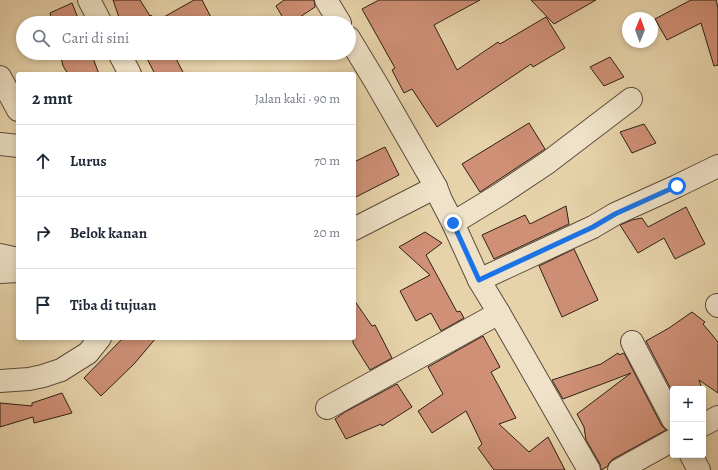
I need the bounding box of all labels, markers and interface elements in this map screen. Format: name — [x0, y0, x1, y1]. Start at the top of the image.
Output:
north arrow — [622, 12, 658, 48]
search box — [16, 16, 356, 60]
icon: search — [30, 27, 52, 49]
text: Cari di sini — [62, 28, 129, 48]
text: 2 mnt — [32, 87, 73, 110]
text: Jalan kaki · 90 m — [255, 90, 340, 107]
icon: ahead — [32, 150, 54, 172]
text: Lurus — [70, 151, 107, 171]
text: 70 m — [314, 152, 340, 169]
route start — [668, 177, 686, 195]
route end — [444, 214, 462, 232]
icon: right — [32, 222, 54, 244]
text: Belok kanan — [70, 223, 147, 243]
text: 20 m — [314, 224, 340, 241]
icon: arrive — [32, 294, 54, 316]
text: Tiba di tujuan — [70, 295, 156, 315]
map controls — [670, 386, 706, 458]
button: + — [670, 386, 706, 422]
button: − — [670, 422, 706, 458]

